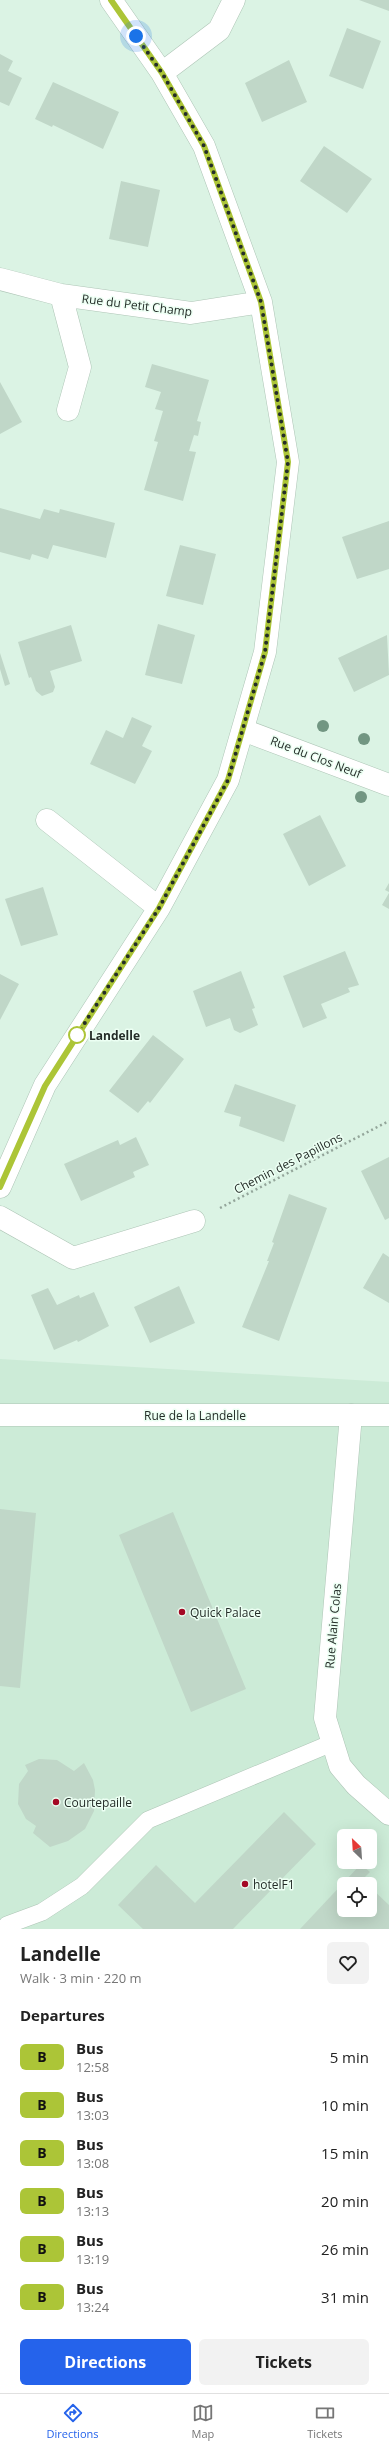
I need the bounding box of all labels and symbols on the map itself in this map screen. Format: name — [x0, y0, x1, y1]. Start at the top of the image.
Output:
your location — [126, 26, 146, 46]
street label: Rue du Petit Champ — [81, 290, 193, 320]
street label: Rue du Clos Neuf — [268, 732, 365, 783]
marker: Landelle — [68, 1026, 86, 1044]
place label: Landelle — [89, 1027, 140, 1044]
street label: Chemin des Papillons — [231, 1128, 345, 1198]
street label: Rue de la Landelle — [144, 1407, 246, 1424]
street label: Rue Alain Colas — [321, 1582, 345, 1669]
place label: Quick Palace — [190, 1604, 261, 1621]
marker: Quick Palace — [177, 1607, 187, 1617]
place label: Courtepaille — [64, 1794, 132, 1811]
marker: Courtepaille — [51, 1797, 61, 1807]
north arrow — [337, 1829, 377, 1869]
place label: hotelF1 — [253, 1876, 295, 1893]
marker: hotelF1 — [240, 1879, 250, 1889]

